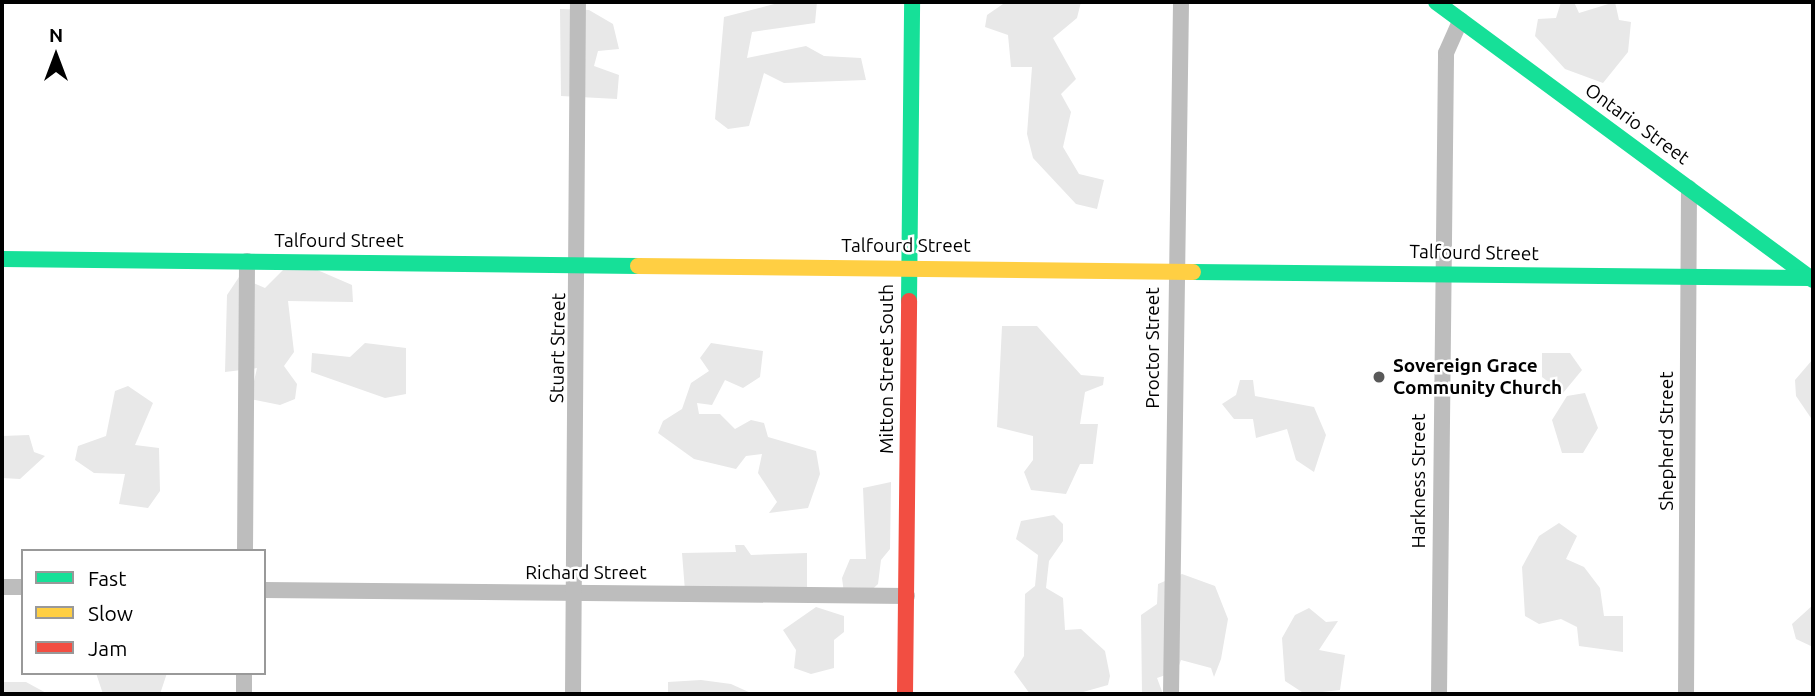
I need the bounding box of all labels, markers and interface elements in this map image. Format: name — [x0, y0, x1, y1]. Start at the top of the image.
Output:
north arrow — [21, 21, 91, 91]
text: N — [49, 24, 63, 46]
street label: Ontario Street — [1580, 79, 1694, 169]
street label: Talfourd Street — [274, 230, 404, 252]
street label: Talfourd Street — [841, 235, 971, 257]
street label: Talfourd Street — [1409, 240, 1539, 266]
street label: Mitton Street South — [876, 284, 898, 454]
street label: Proctor Street — [1142, 287, 1164, 409]
street label: Stuart Street — [546, 293, 570, 403]
place label: Sovereign Grace Community Church — [1393, 355, 1562, 399]
marker: Sovereign Grace Community Church — [1371, 369, 1387, 385]
street label: Shepherd Street — [1656, 371, 1678, 511]
street label: Harkness Street — [1408, 413, 1430, 549]
legend — [21, 549, 266, 675]
street label: Richard Street — [525, 562, 647, 584]
text: Fast — [88, 566, 126, 590]
text: Slow — [88, 601, 133, 625]
text: Jam — [88, 636, 127, 660]

